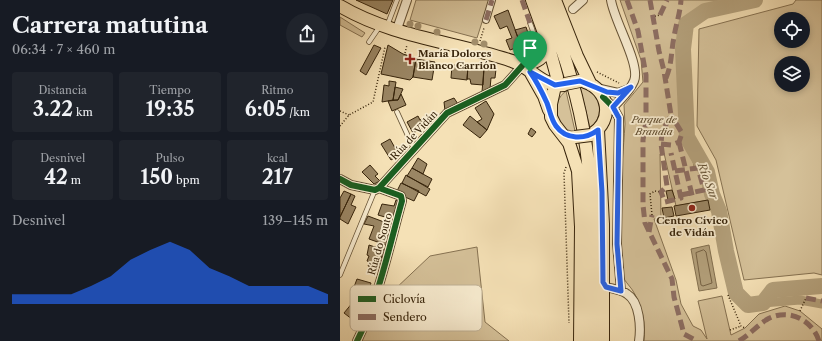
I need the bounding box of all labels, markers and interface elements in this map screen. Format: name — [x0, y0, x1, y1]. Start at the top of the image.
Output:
text: Carrera matutina — [12, 12, 208, 39]
map controls — [774, 12, 810, 92]
button: locate — [774, 12, 810, 48]
button: share — [286, 13, 328, 55]
pin — [513, 31, 547, 72]
icon: arrive — [519, 37, 541, 59]
text: 06:34 · 7 × 460 m — [12, 41, 115, 57]
place label: María Dolores Blanco Carrión — [418, 47, 496, 72]
marker: María Dolores Blanco Carrión — [405, 54, 415, 64]
button: layers — [774, 56, 810, 92]
text: Distancia — [38, 83, 87, 97]
text: Tiempo — [149, 83, 191, 97]
text: Ritmo — [261, 83, 293, 97]
text: 3.22 — [33, 97, 73, 121]
text: 19:35 — [145, 97, 195, 121]
text: 6:05 — [245, 97, 286, 121]
text: km — [73, 105, 93, 119]
text: /km — [286, 105, 310, 119]
street label: Rúa de Vidán — [388, 107, 441, 162]
park label: Parque de Brandia — [630, 113, 678, 138]
text: Desnivel — [40, 151, 85, 165]
text: Pulso — [156, 151, 184, 165]
text: kcal — [267, 151, 288, 165]
water label: Río Sar — [694, 160, 722, 202]
text: 42 — [44, 165, 68, 189]
text: 150 — [140, 165, 173, 189]
text: 217 — [262, 165, 293, 189]
text: m — [68, 173, 81, 187]
text: bpm — [173, 173, 200, 187]
marker: Centro Cívico de Vidán — [687, 203, 697, 213]
street label: Rúa do Souto — [365, 211, 395, 277]
text: Desnivel — [12, 212, 65, 228]
text: 139–145 m — [263, 212, 328, 228]
place label: Centro Cívico de Vidán — [656, 214, 728, 239]
legend — [350, 285, 482, 331]
text: Ciclovía — [383, 292, 426, 306]
text: Sendero — [383, 310, 427, 324]

